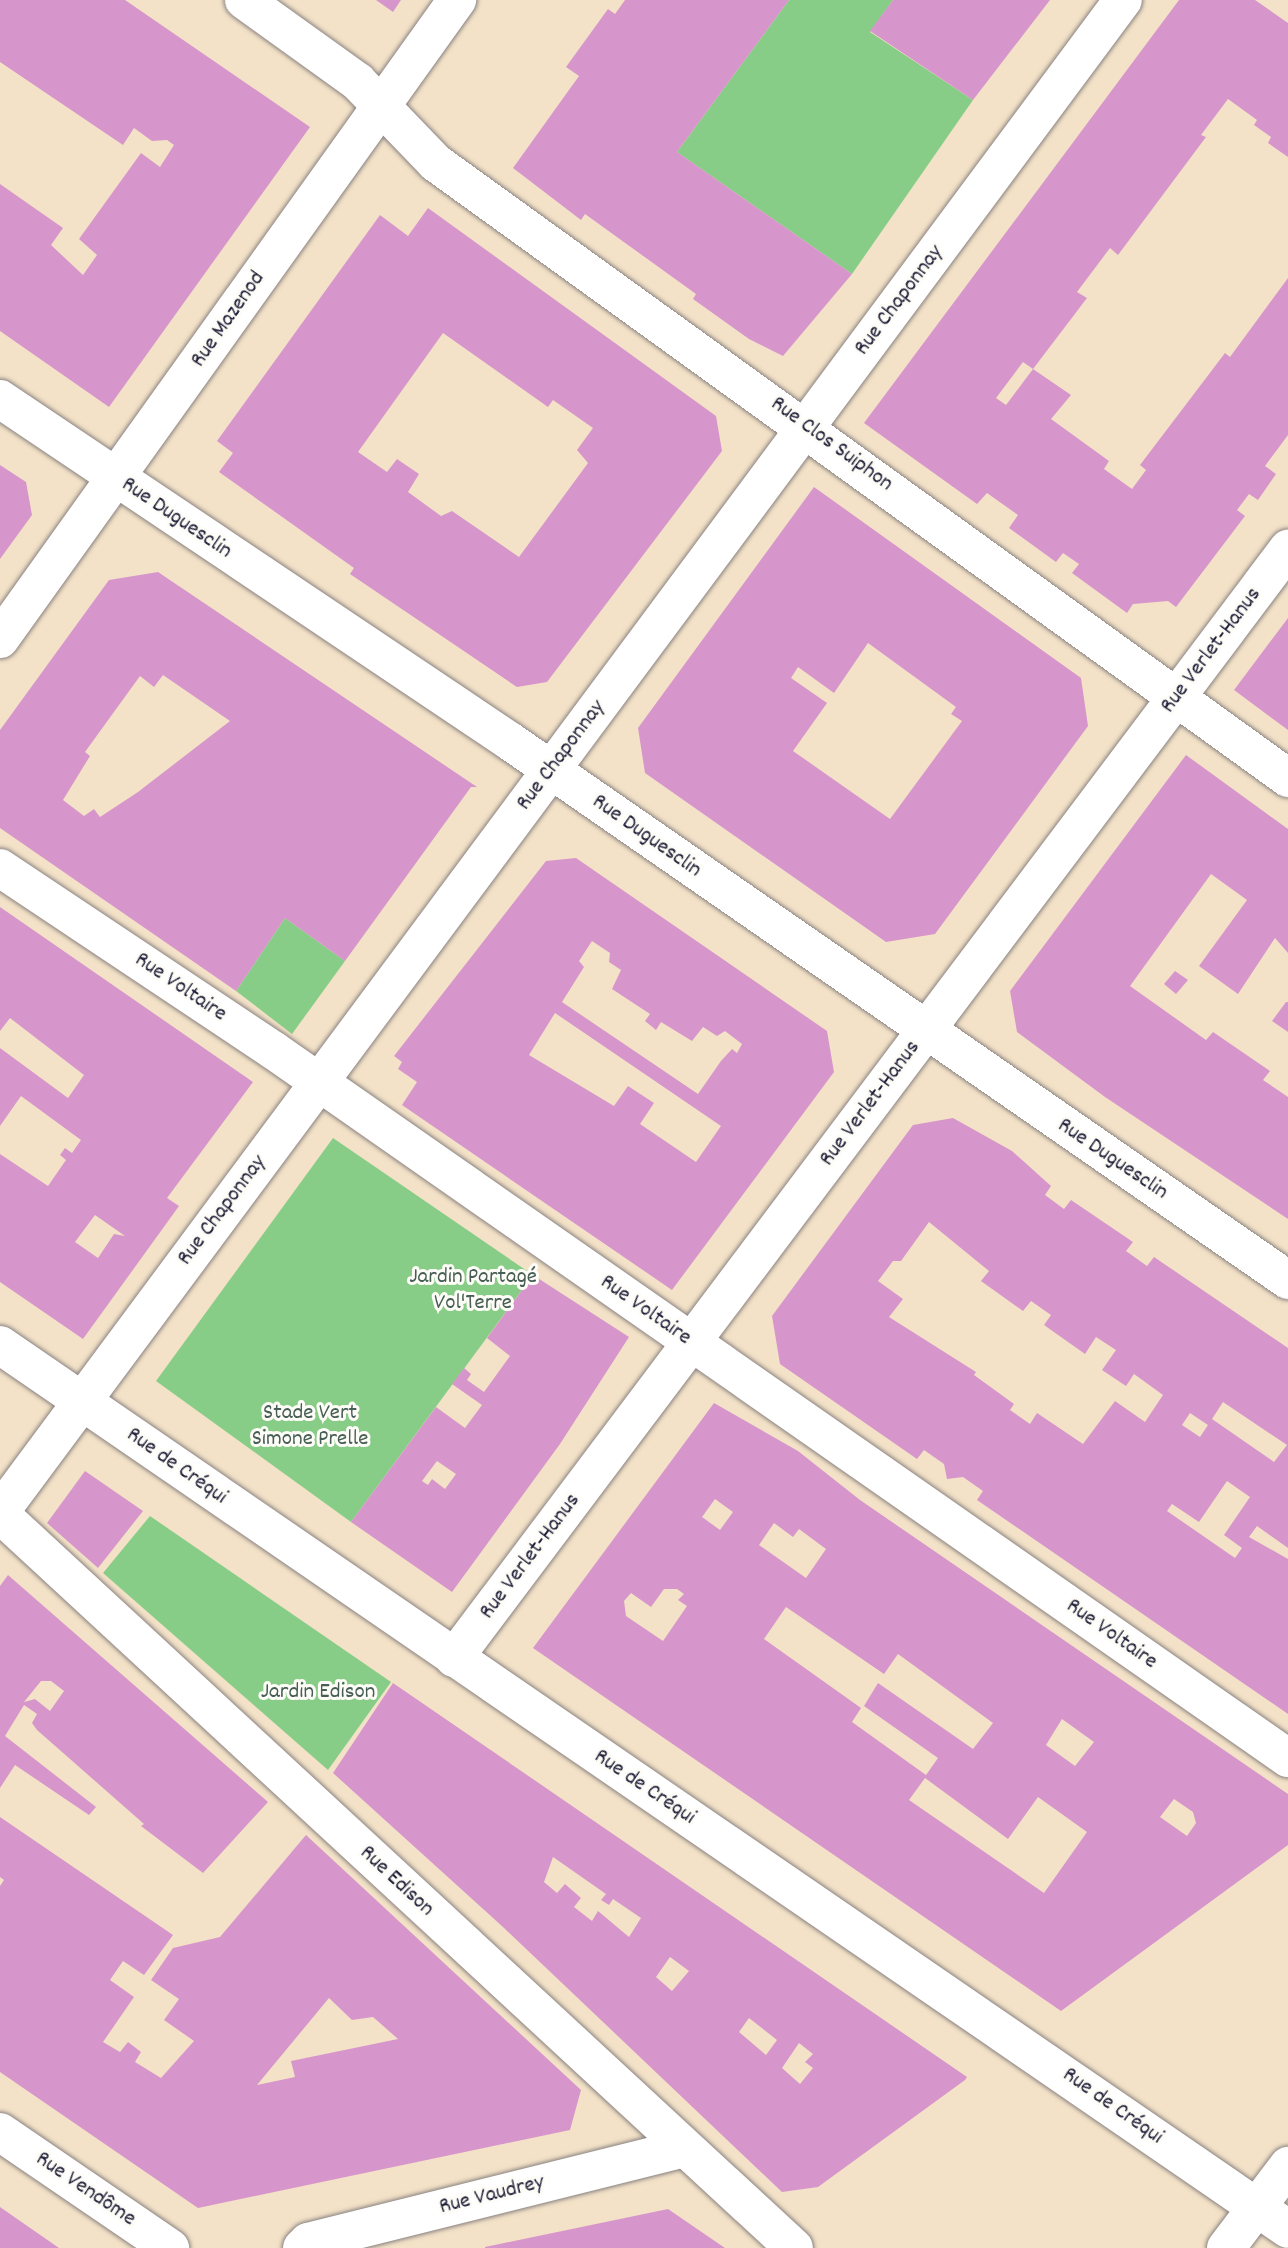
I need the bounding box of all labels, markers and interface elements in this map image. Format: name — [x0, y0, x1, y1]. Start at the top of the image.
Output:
street label: Rue Chaponnay — [849, 240, 951, 362]
street label: Rue Mazenod — [186, 267, 272, 373]
street label: Rue Clos Suiphon — [764, 391, 898, 499]
street label: Rue Duguesclin — [115, 472, 237, 566]
street label: Rue Verlet-Hanus — [1156, 582, 1268, 720]
street label: Rue Chaponnay — [511, 695, 613, 817]
street label: Rue Duguesclin — [586, 789, 706, 885]
street label: Rue Voltaire — [129, 947, 231, 1029]
street label: Rue Verlet-Hanus — [815, 1035, 927, 1173]
street label: Rue Duguesclin — [1051, 1113, 1173, 1207]
street label: Rue Chaponnay — [172, 1150, 274, 1272]
park label: Jardin Partagé Vol'Terre — [409, 1264, 537, 1318]
street label: Rue Voltaire — [594, 1269, 696, 1353]
park label: Stade Vert Simone Prelle — [252, 1400, 368, 1454]
street label: Rue de Créqui — [120, 1422, 232, 1512]
street label: Rue Verlet-Hanus — [475, 1488, 587, 1626]
street label: Rue Voltaire — [1060, 1593, 1162, 1677]
park label: Jardin Edison — [261, 1679, 375, 1707]
street label: Rue de Créqui — [588, 1744, 700, 1832]
street label: Rue Edison — [353, 1840, 439, 1924]
street label: Rue de Créqui — [1056, 2062, 1168, 2152]
street label: Rue Vendôme — [30, 2146, 140, 2234]
street label: Rue Vaudrey — [437, 2170, 547, 2222]

